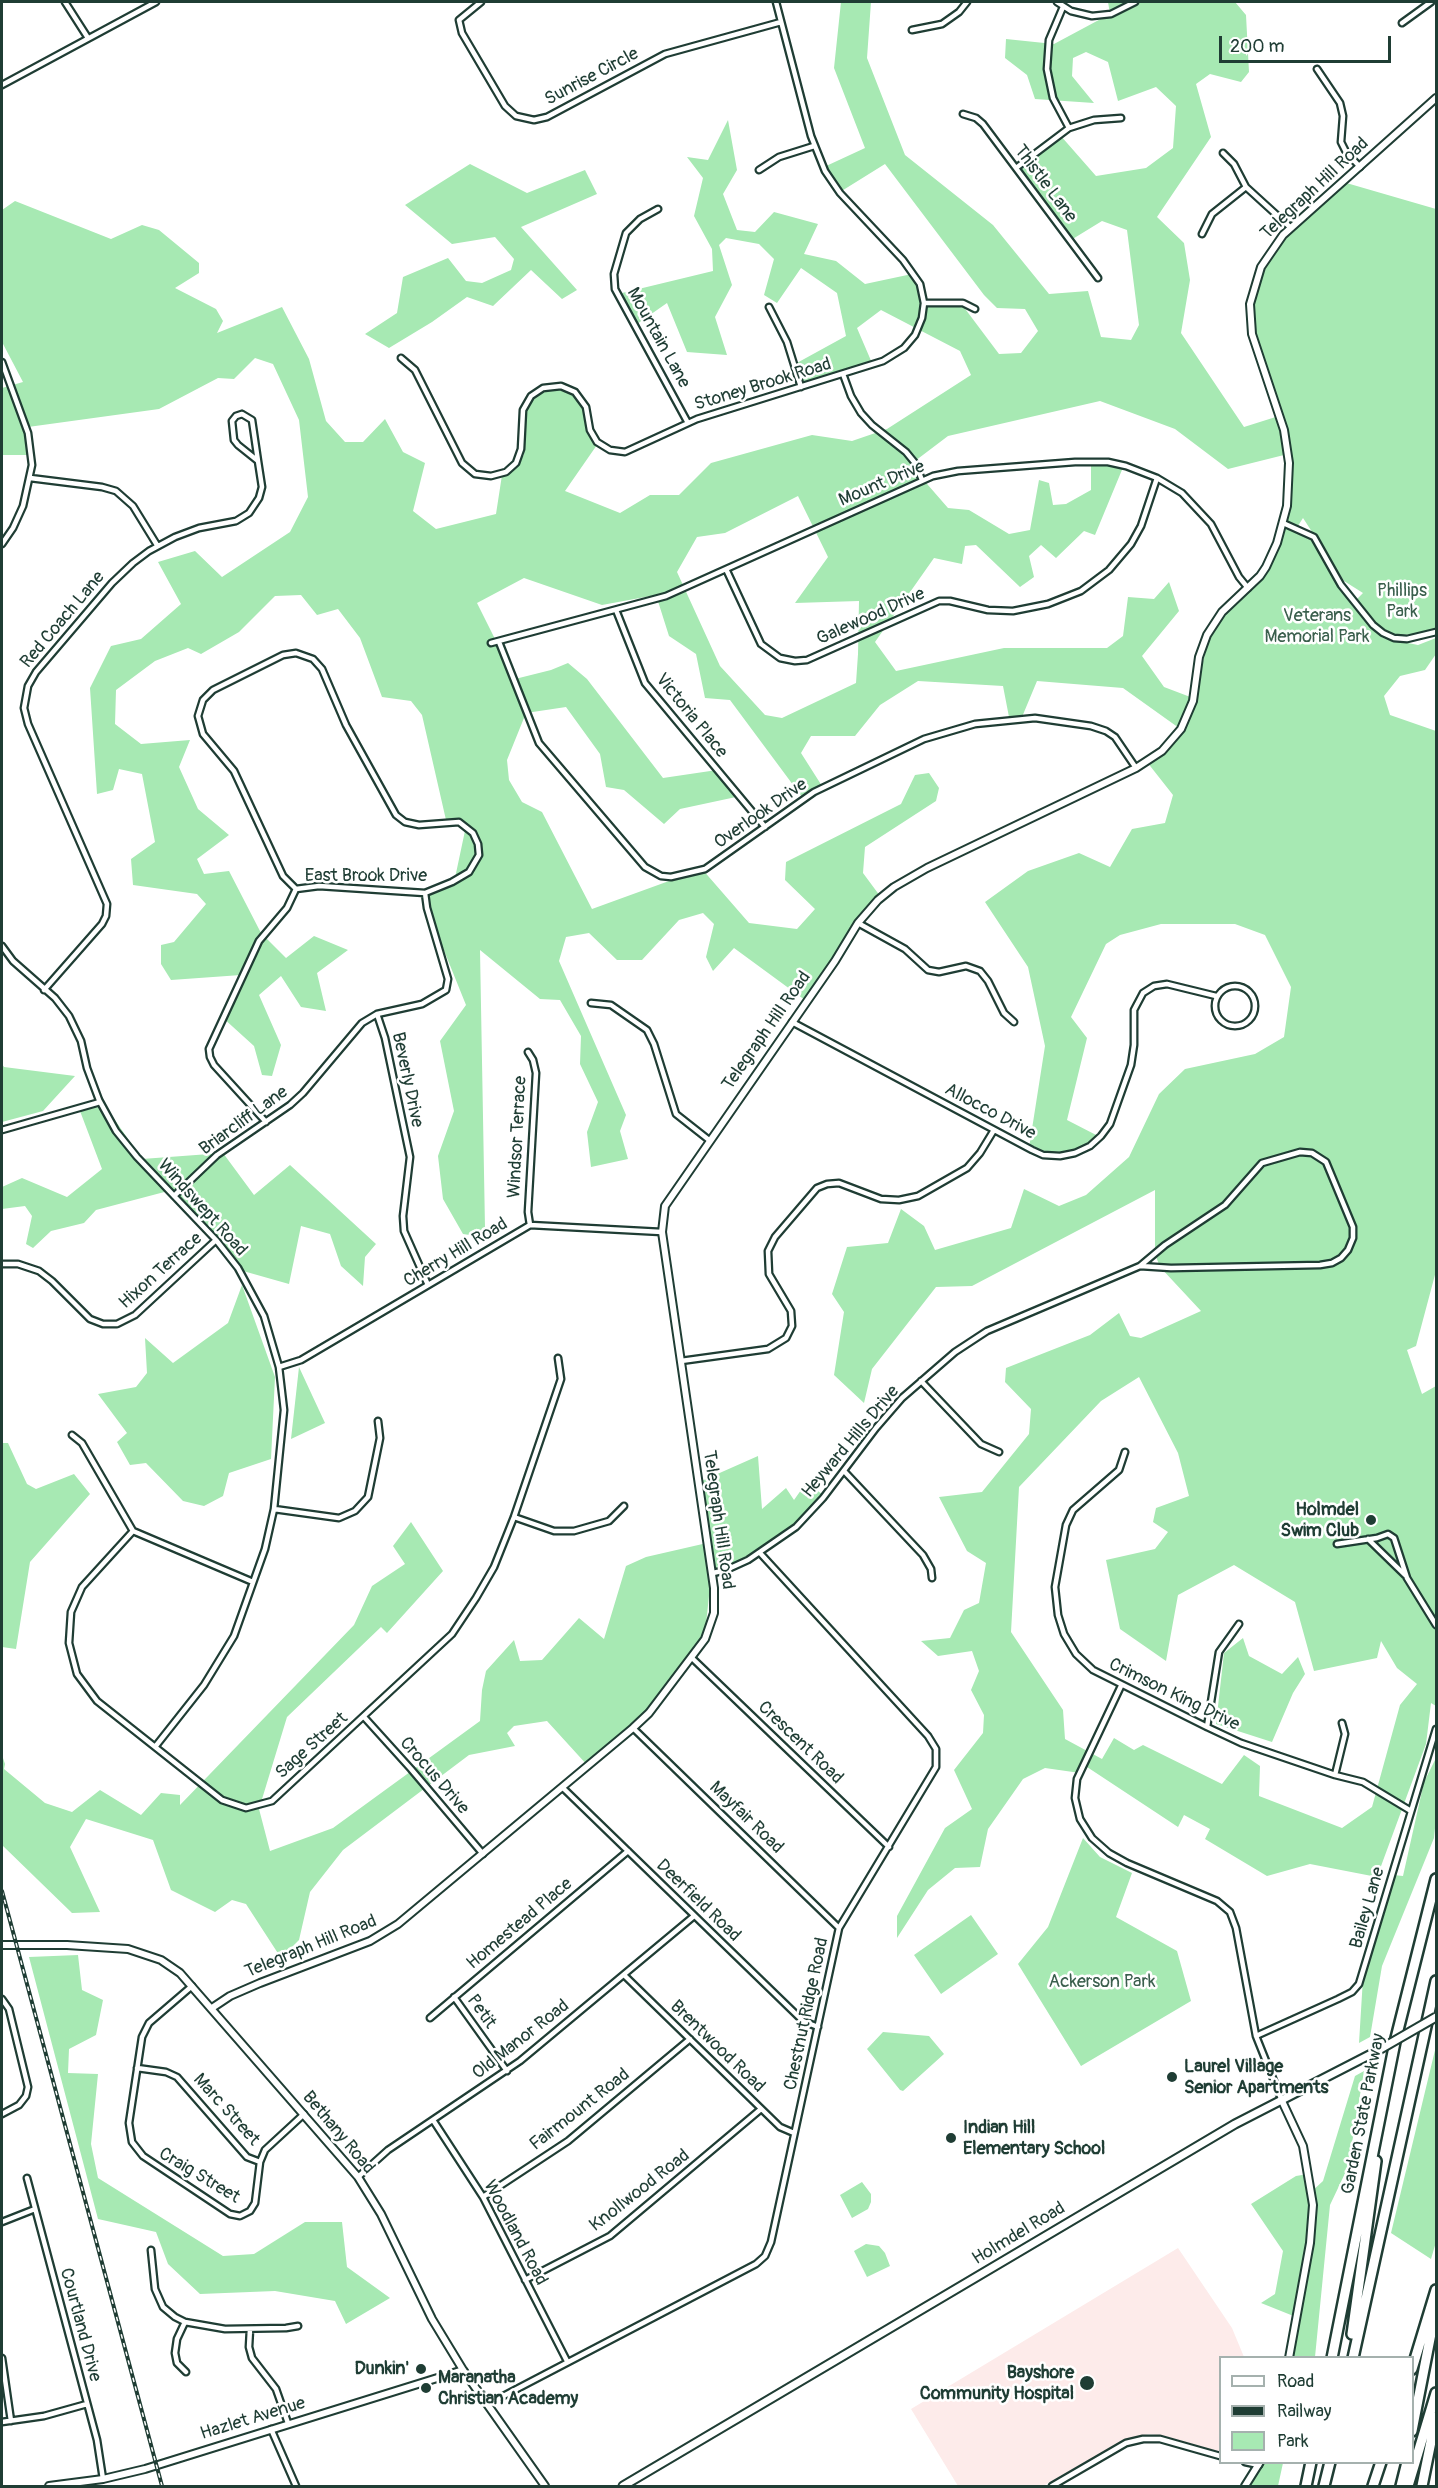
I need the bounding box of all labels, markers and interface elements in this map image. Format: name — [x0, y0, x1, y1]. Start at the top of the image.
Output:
scale bar — [1222, 24, 1394, 62]
text: 200 m — [1230, 35, 1285, 58]
street label: Sunrise Circle — [541, 43, 643, 111]
street label: Telegraph Hill Road — [1256, 133, 1374, 245]
street label: Thistle Lane — [1009, 141, 1081, 227]
street label: Mountain Lane — [622, 284, 694, 392]
street label: Stoney Brook Road — [692, 354, 834, 416]
street label: Mount Drive — [836, 456, 928, 512]
street label: Red Coach Lane — [16, 567, 110, 673]
park label: Phillips Park — [1377, 580, 1427, 622]
street label: Galewood Drive — [814, 584, 928, 650]
park label: Veterans Memorial Park — [1264, 605, 1370, 648]
street label: Victoria Place — [650, 669, 732, 763]
street label: Overlook Drive — [710, 774, 812, 854]
street label: East Brook Drive — [305, 865, 427, 887]
street label: Telegraph Hill Road — [718, 967, 816, 1095]
street label: Beverly Drive — [386, 1030, 428, 1130]
street label: Windsor Terrace — [504, 1075, 532, 1199]
street label: Allocco Drive — [941, 1079, 1039, 1145]
street label: Briarcliff Lane — [196, 1082, 292, 1160]
street label: Windswept Road — [153, 1155, 251, 1261]
street label: Cherry Hill Road — [400, 1214, 512, 1292]
street label: Hixon Terrace — [115, 1228, 207, 1314]
street label: Heyward Hills Drive — [798, 1381, 904, 1503]
street label: Telegraph Hill Road — [698, 1449, 738, 1591]
place label: Holmdel Swim Club — [1280, 1499, 1359, 1541]
marker: Holmdel Swim Club — [1364, 1513, 1378, 1527]
street label: Crimson King Drive — [1105, 1654, 1243, 1736]
street label: Crescent Road — [753, 1697, 847, 1789]
street label: Sage Street — [272, 1708, 352, 1784]
street label: Crocus Drive — [395, 1733, 473, 1819]
street label: Mayfair Road — [704, 1777, 788, 1859]
street label: Deerfield Road — [651, 1855, 745, 1947]
street label: Bailey Lane — [1346, 1865, 1390, 1951]
street label: Homestead Place — [463, 1874, 577, 1974]
street label: Telegraph Hill Road — [242, 1911, 380, 1983]
street label: Chestnut Ridge Road — [780, 1936, 834, 2092]
park label: Ackerson Park — [1049, 1971, 1155, 1993]
street label: Petit — [462, 1991, 500, 2033]
street label: Old Manor Road — [468, 1995, 574, 2085]
street label: Brentwood Road — [665, 1996, 769, 2098]
street label: Garden State Parkway — [1338, 2032, 1390, 2196]
place label: Laurel Village Senior Apartments — [1184, 2056, 1328, 2098]
street label: Fairmount Road — [526, 2064, 634, 2156]
street label: Marc Street — [188, 2069, 264, 2151]
marker: Laurel Village Senior Apartments — [1165, 2070, 1179, 2084]
street label: Bethany Road — [297, 2087, 379, 2179]
place label: Indian Hill Elementary School — [963, 2117, 1105, 2160]
marker: Indian Hill Elementary School — [944, 2131, 958, 2145]
street label: Craig Street — [154, 2143, 244, 2209]
street label: Knollwood Road — [586, 2145, 694, 2237]
street label: Woodland Road — [478, 2177, 552, 2289]
street label: Holmdel Road — [969, 2198, 1069, 2270]
street label: Courtland Drive — [54, 2266, 106, 2384]
legend — [1219, 2356, 1414, 2464]
place label: Dunkin' — [355, 2358, 409, 2380]
marker: Dunkin' — [414, 2362, 428, 2376]
place label: Bayshore Community Hospital — [920, 2362, 1074, 2404]
place label: Maranatha Christian Academy — [438, 2367, 578, 2410]
text: Road — [1277, 2370, 1314, 2393]
marker: Bayshore Community Hospital — [1078, 2374, 1096, 2392]
marker: Maranatha Christian Academy — [419, 2381, 433, 2395]
street label: Hazlet Avenue — [198, 2393, 308, 2445]
text: Railway — [1277, 2400, 1332, 2423]
text: Park — [1277, 2430, 1309, 2453]

